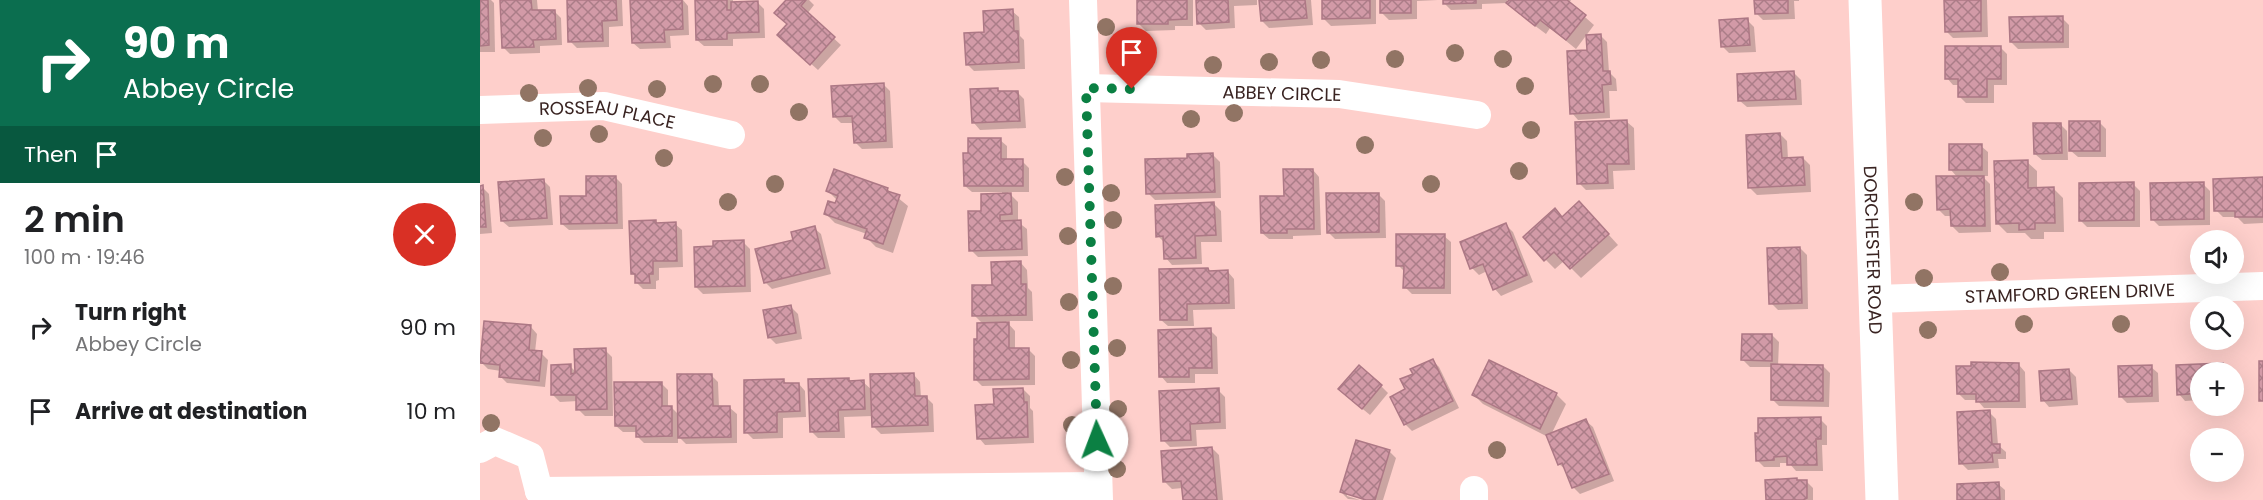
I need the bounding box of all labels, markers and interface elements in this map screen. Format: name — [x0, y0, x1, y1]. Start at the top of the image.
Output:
text: 90 m — [123, 14, 230, 73]
icon: right — [24, 24, 102, 102]
pin — [1106, 27, 1157, 89]
icon: arrive — [1115, 36, 1148, 69]
text: Abbey Circle — [123, 70, 294, 107]
street label: ABBEY CIRCLE — [1222, 79, 1342, 107]
street label: ROSSEAU PLACE — [539, 93, 678, 134]
icon: arrive — [90, 138, 123, 171]
text: Then — [24, 139, 78, 170]
street label: DORCHESTER ROAD — [1858, 165, 1889, 335]
text: 2 min — [24, 194, 125, 245]
button: close — [393, 203, 456, 266]
map controls — [2190, 230, 2244, 482]
button: sound — [2190, 230, 2244, 284]
text: 100 m · 19:46 — [24, 243, 145, 271]
street label: STAMFORD GREEN DRIVE — [1964, 276, 2175, 309]
button: search — [2190, 296, 2244, 350]
text: Turn right — [75, 297, 186, 328]
icon: right — [24, 311, 57, 344]
text: 90 m — [400, 312, 456, 343]
text: Abbey Circle — [75, 330, 202, 358]
button: + — [2190, 362, 2244, 416]
icon: arrive — [24, 395, 57, 428]
text: Arrive at destination — [75, 396, 307, 427]
text: 10 m — [407, 396, 456, 427]
position arrow — [1065, 408, 1129, 472]
button: − — [2190, 428, 2244, 482]

